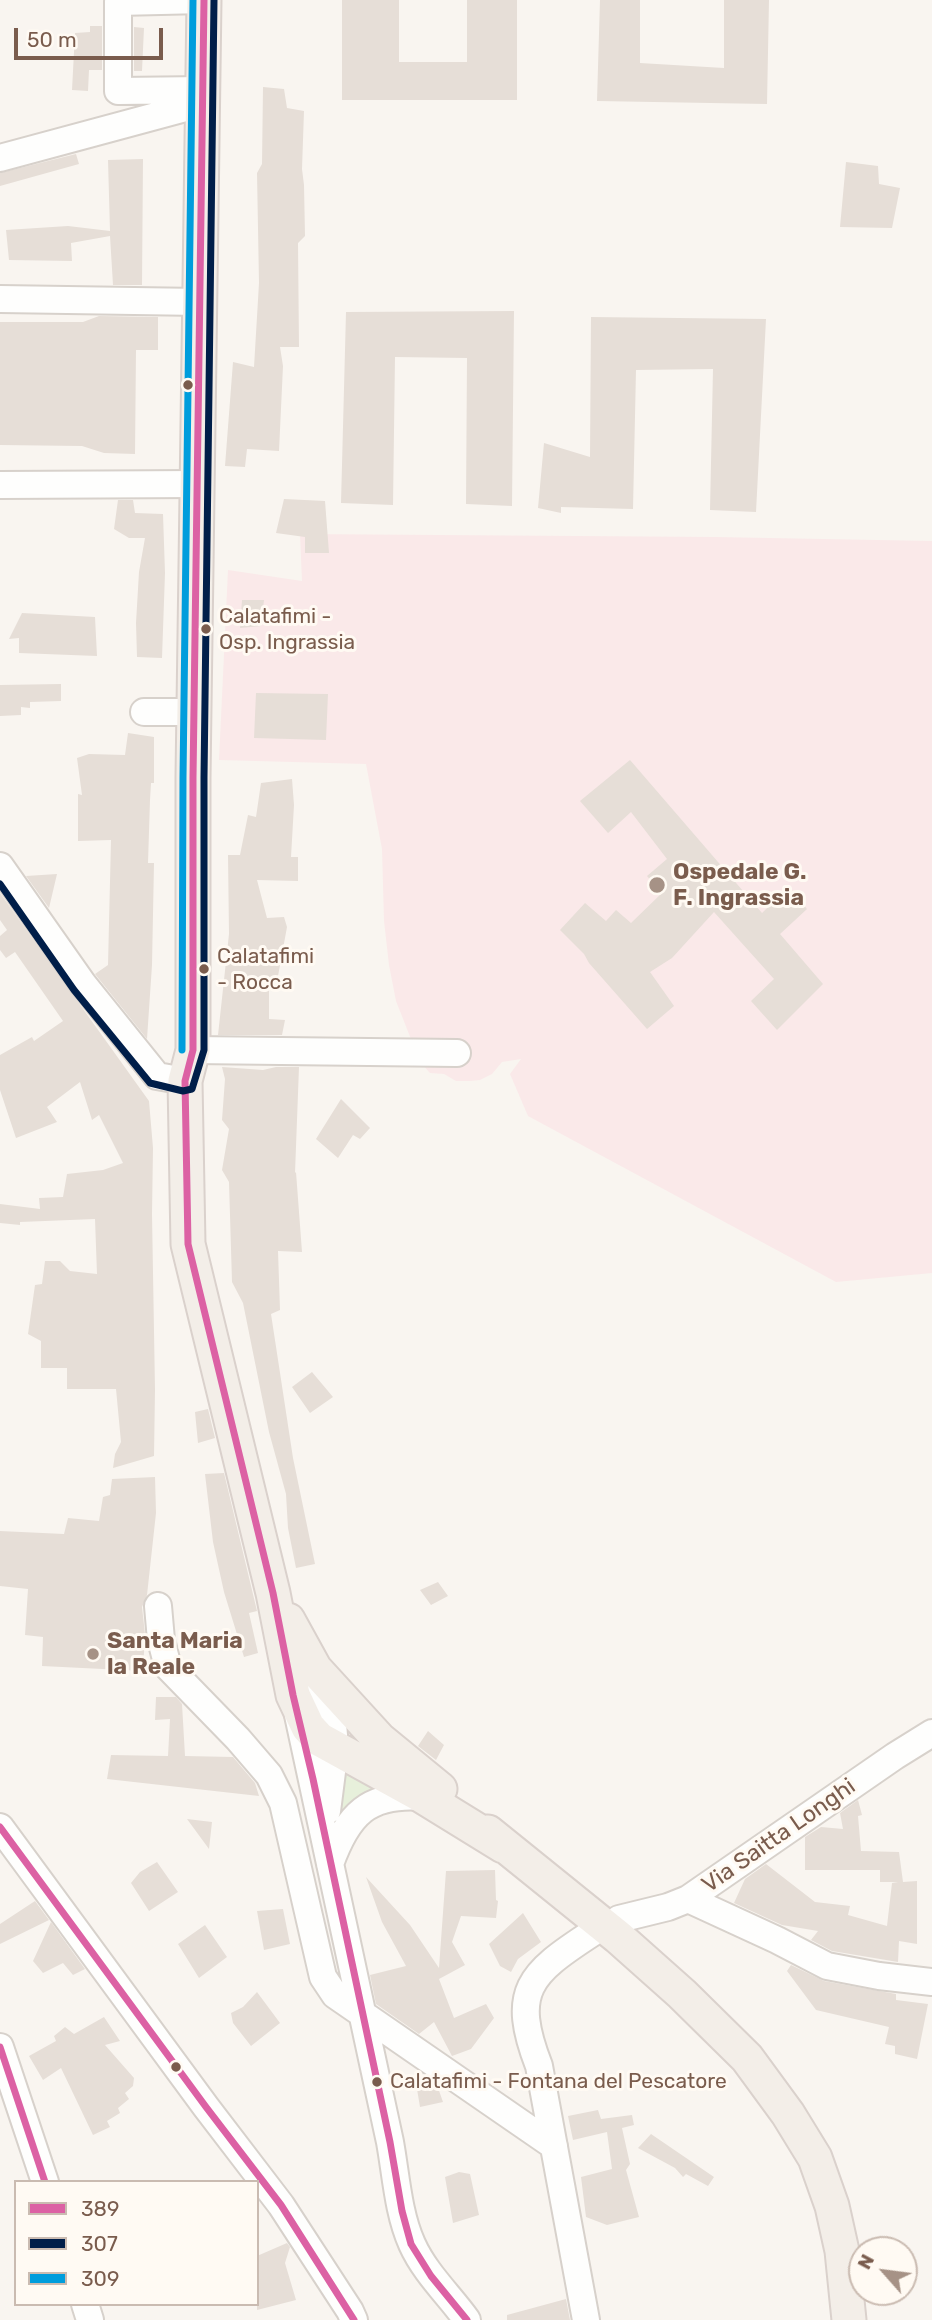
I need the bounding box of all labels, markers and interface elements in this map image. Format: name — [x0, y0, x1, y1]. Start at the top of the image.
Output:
scale bar — [18, 14, 166, 58]
text: 50 m — [27, 27, 77, 52]
unlabelled marker — [181, 378, 195, 392]
place label: Calatafimi - Osp. Ingrassia — [219, 604, 355, 654]
marker: Calatafimi - Osp. Ingrassia — [199, 622, 213, 636]
place label: Ospedale G. F. Ingrassia — [673, 858, 806, 912]
marker: Ospedale G. F. Ingrassia — [647, 875, 667, 895]
place label: Calatafimi - Rocca — [217, 944, 314, 994]
marker: Calatafimi - Rocca — [197, 962, 211, 976]
place label: Santa Maria la Reale — [107, 1627, 243, 1681]
marker: Santa Maria la Reale — [85, 1646, 101, 1662]
street label: Via Saitta Longhi — [697, 1773, 861, 1899]
unlabelled marker — [169, 2060, 183, 2074]
place label: Calatafimi - Fontana del Pescatore — [390, 2069, 727, 2095]
marker: Calatafimi - Fontana del Pescatore — [370, 2075, 384, 2089]
legend — [14, 2180, 259, 2306]
text: 389 — [81, 2196, 119, 2221]
text: 307 — [81, 2231, 118, 2256]
north arrow — [848, 2236, 918, 2306]
text: N — [852, 2250, 879, 2273]
text: 309 — [81, 2266, 119, 2291]

